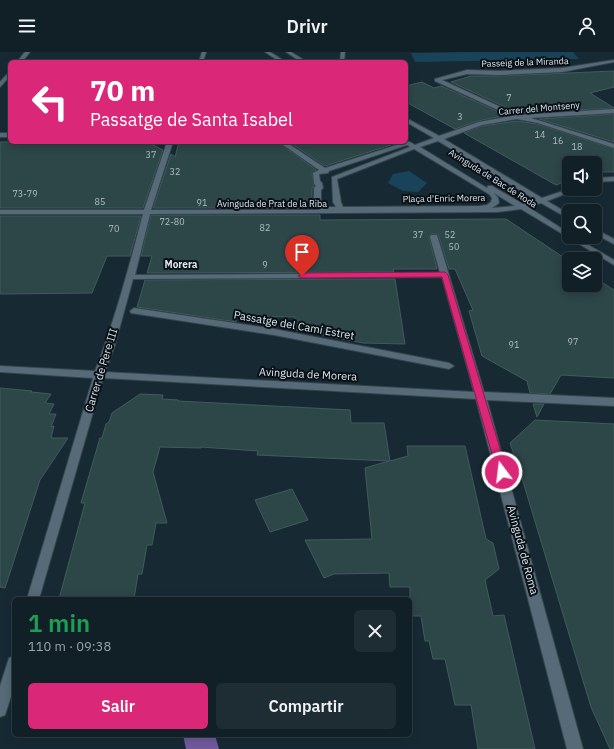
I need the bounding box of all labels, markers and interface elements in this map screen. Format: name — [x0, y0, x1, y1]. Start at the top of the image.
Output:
icon: menu — [16, 15, 38, 37]
text: Drivr — [287, 15, 327, 38]
icon: person — [576, 15, 598, 37]
street label: Passeig de la Miranda — [481, 55, 569, 69]
text: 70 m — [90, 72, 155, 109]
icon: left — [24, 76, 76, 128]
house number: 7 — [506, 92, 512, 103]
street label: Carrer del Montseny — [498, 99, 581, 117]
text: Passatge de Santa Isabel — [90, 108, 293, 131]
house number: 3 — [457, 111, 463, 122]
house number: 14 — [535, 129, 545, 140]
house number: 16 — [553, 135, 563, 146]
house number: 18 — [572, 141, 582, 152]
street label: Avinguda de Bac de Roda — [447, 146, 539, 210]
house number: 37 — [146, 149, 156, 160]
map controls — [562, 156, 602, 292]
button: sound — [562, 156, 602, 196]
house number: 32 — [170, 166, 180, 177]
house number: 73-79 — [12, 188, 38, 199]
street label: Plaça d'Enric Morera — [403, 192, 486, 204]
house number: 85 — [95, 196, 105, 207]
house number: 91 — [197, 197, 207, 208]
street label: Avinguda de Prat de la Riba — [217, 198, 327, 209]
button: search — [562, 204, 602, 244]
house number: 72-80 — [159, 216, 185, 227]
house number: 82 — [260, 222, 270, 233]
house number: 70 — [109, 223, 119, 234]
house number: 37 — [413, 229, 423, 240]
house number: 52 — [445, 229, 455, 240]
pin — [285, 235, 319, 276]
icon: arrive — [291, 241, 313, 263]
house number: 50 — [449, 241, 459, 252]
button: layers — [562, 252, 602, 292]
district label: Morera — [164, 258, 198, 271]
house number: 9 — [262, 259, 268, 270]
street label: Passatge del Camí Estret — [233, 307, 356, 343]
street label: Carrer de Pere III — [82, 326, 120, 414]
house number: 97 — [568, 336, 578, 347]
house number: 91 — [509, 339, 519, 350]
street label: Avinguda de Morera — [259, 364, 357, 384]
position arrow — [481, 451, 523, 493]
street label: Avinguda de Roma — [504, 504, 542, 596]
text: 1 min — [28, 607, 90, 639]
button: close — [354, 610, 396, 652]
text: 110 m · 09:38 — [28, 638, 111, 655]
button: Salir — [28, 683, 208, 729]
button: Compartir — [216, 683, 396, 729]

